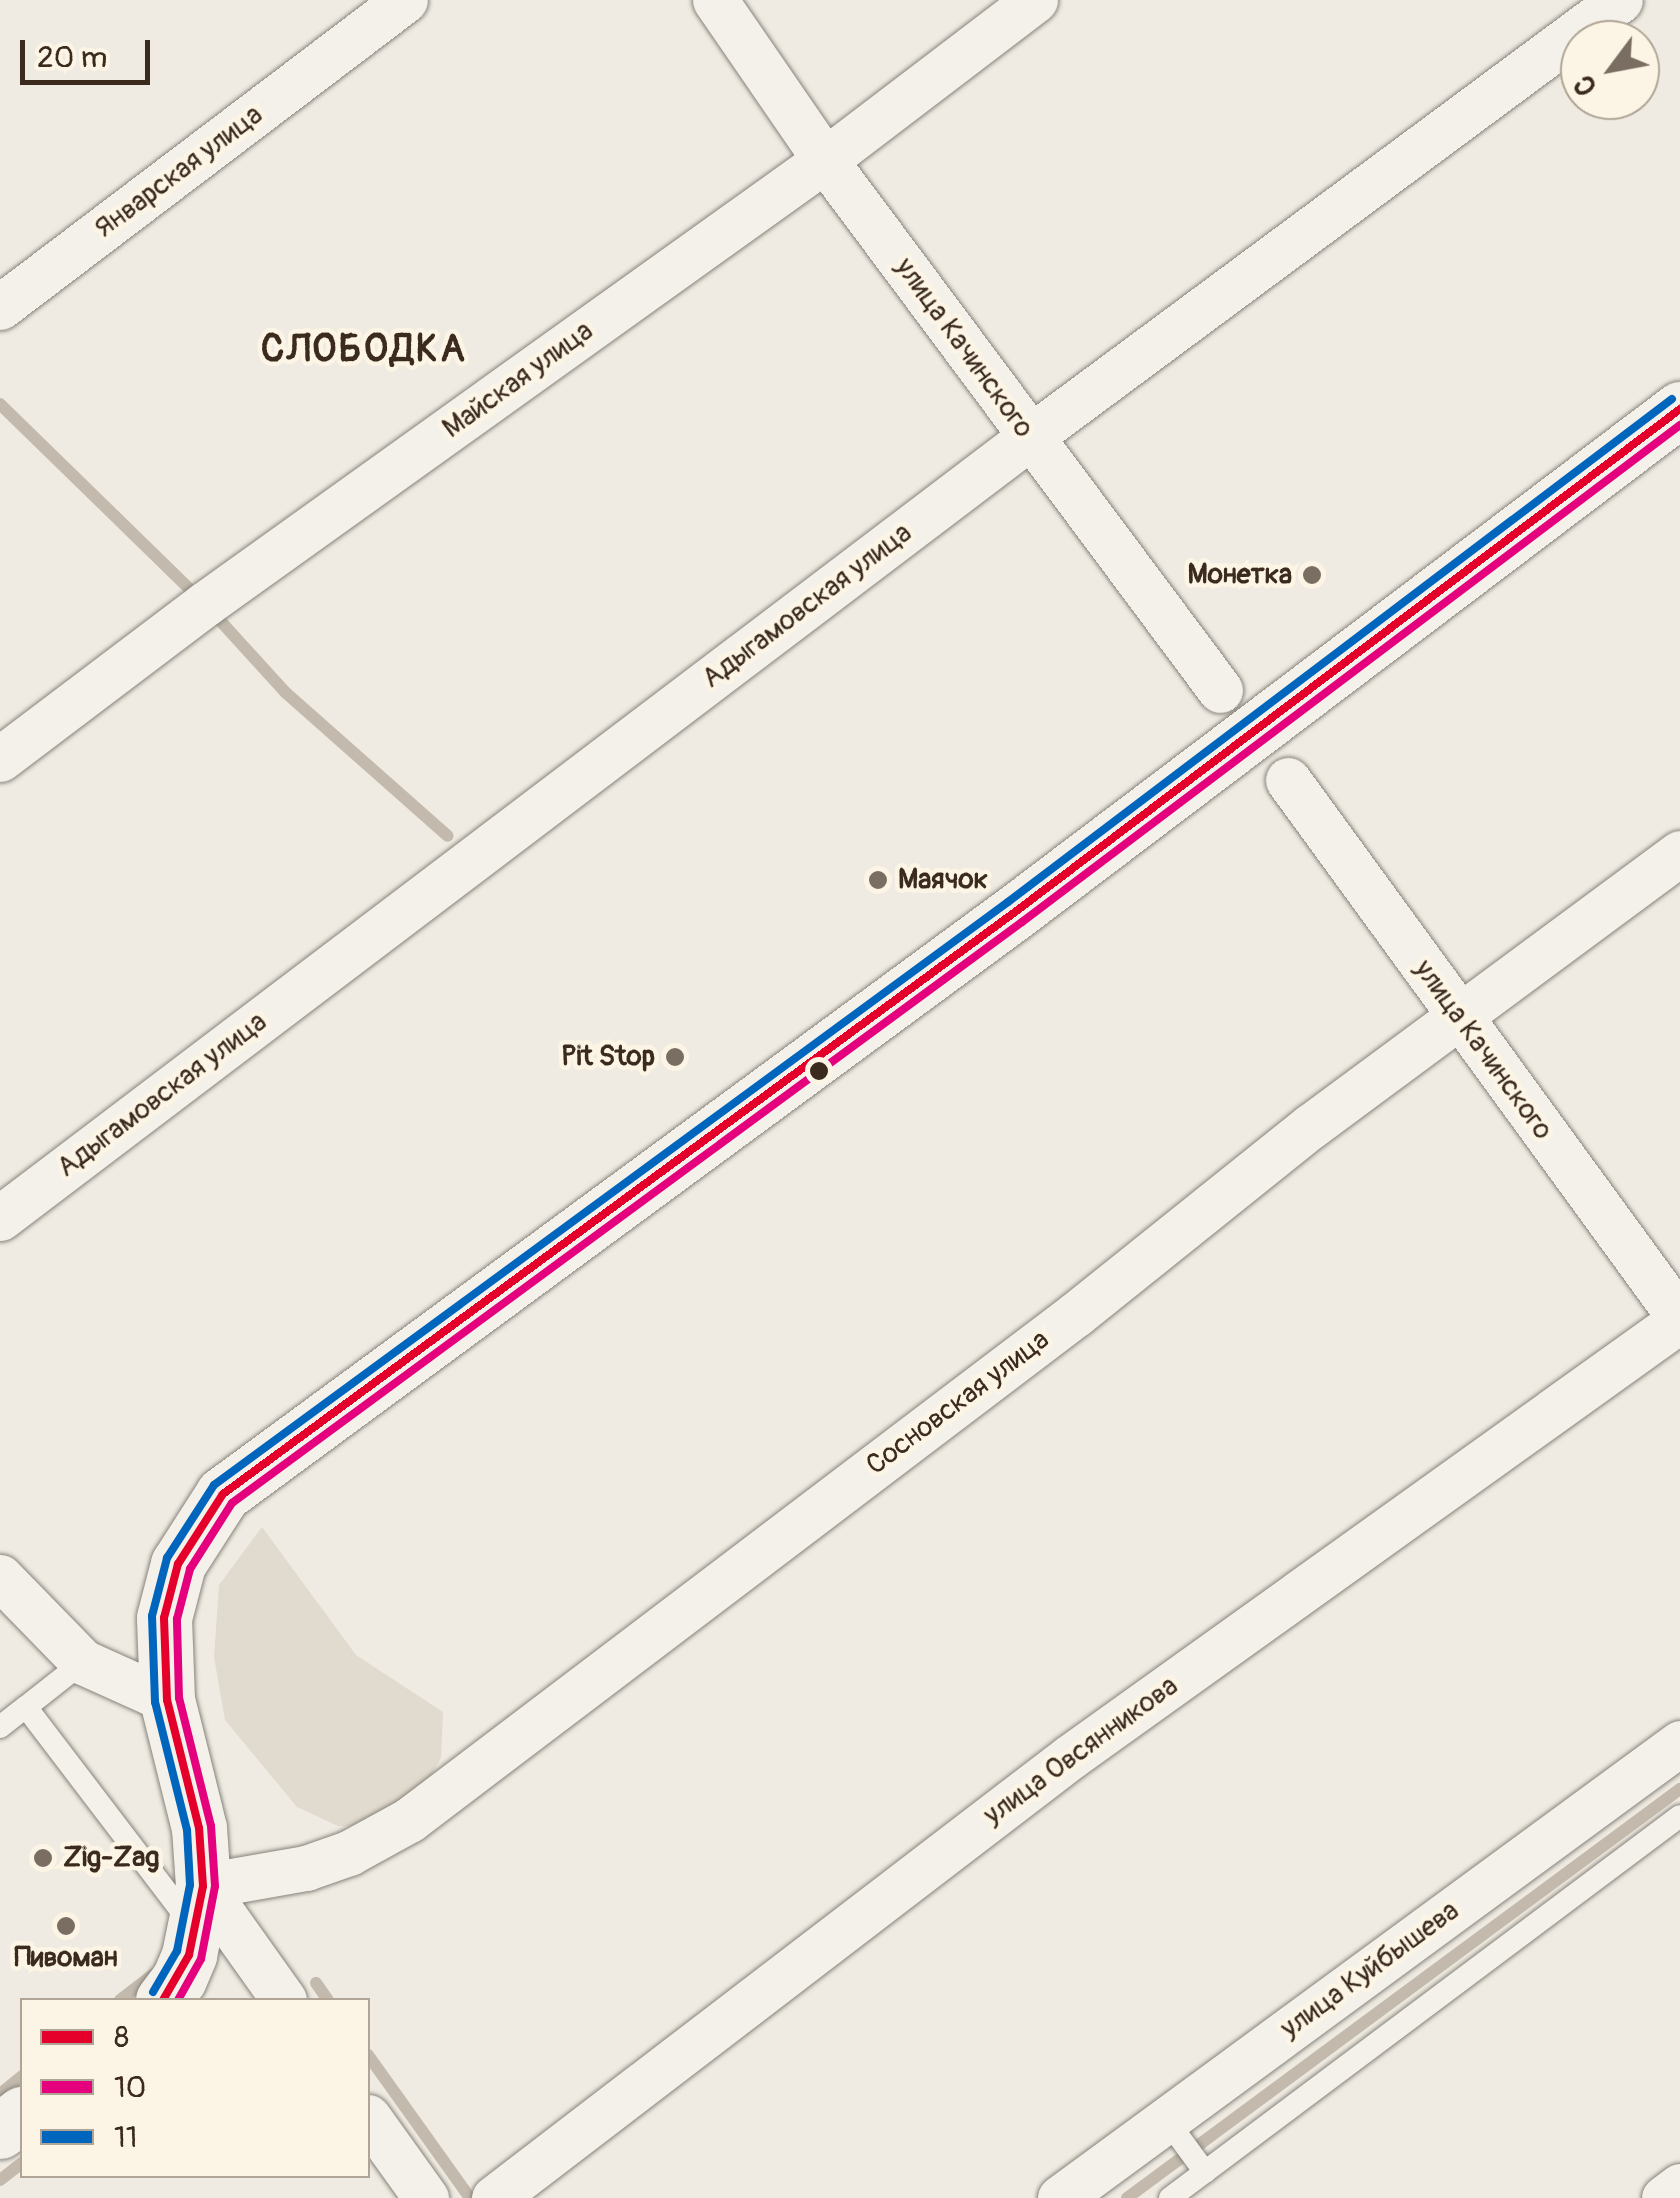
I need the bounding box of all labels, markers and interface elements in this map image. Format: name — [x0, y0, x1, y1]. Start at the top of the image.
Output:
scale bar — [25, 20, 155, 82]
north arrow — [1560, 20, 1660, 120]
text: 20 m — [37, 39, 107, 76]
text: С — [1566, 69, 1605, 102]
street label: Январская улица — [89, 98, 269, 246]
street label: улица Качинского — [888, 252, 1040, 444]
street label: Майская улица — [436, 314, 600, 446]
district label: СЛОБОДКА — [261, 327, 467, 373]
street label: Адыгамовская улица — [696, 516, 918, 696]
place label: Монетка — [1188, 558, 1292, 592]
marker: Монетка — [1301, 564, 1323, 586]
place label: Маячок — [898, 863, 988, 897]
marker: Маячок — [867, 869, 889, 891]
street label: улица Качинского — [1407, 954, 1559, 1146]
street label: Адыгамовская улица — [51, 1005, 273, 1185]
place label: Pit Stop — [561, 1040, 655, 1074]
marker: Pit Stop — [664, 1046, 686, 1068]
unlabelled marker — [809, 1061, 829, 1081]
street label: Сосновская улица — [860, 1323, 1056, 1483]
street label: улица Овсянникова — [978, 1669, 1184, 1833]
place label: Zig-Zag — [63, 1841, 159, 1875]
marker: Zig-Zag — [32, 1847, 54, 1869]
street label: улица Куйбышева — [1274, 1894, 1466, 2046]
marker: Пивоман — [55, 1915, 77, 1937]
place label: Пивоман — [14, 1941, 118, 1975]
legend — [20, 1998, 370, 2178]
text: 8 — [114, 2019, 129, 2056]
text: 10 — [114, 2069, 146, 2106]
text: 11 — [114, 2119, 137, 2156]

